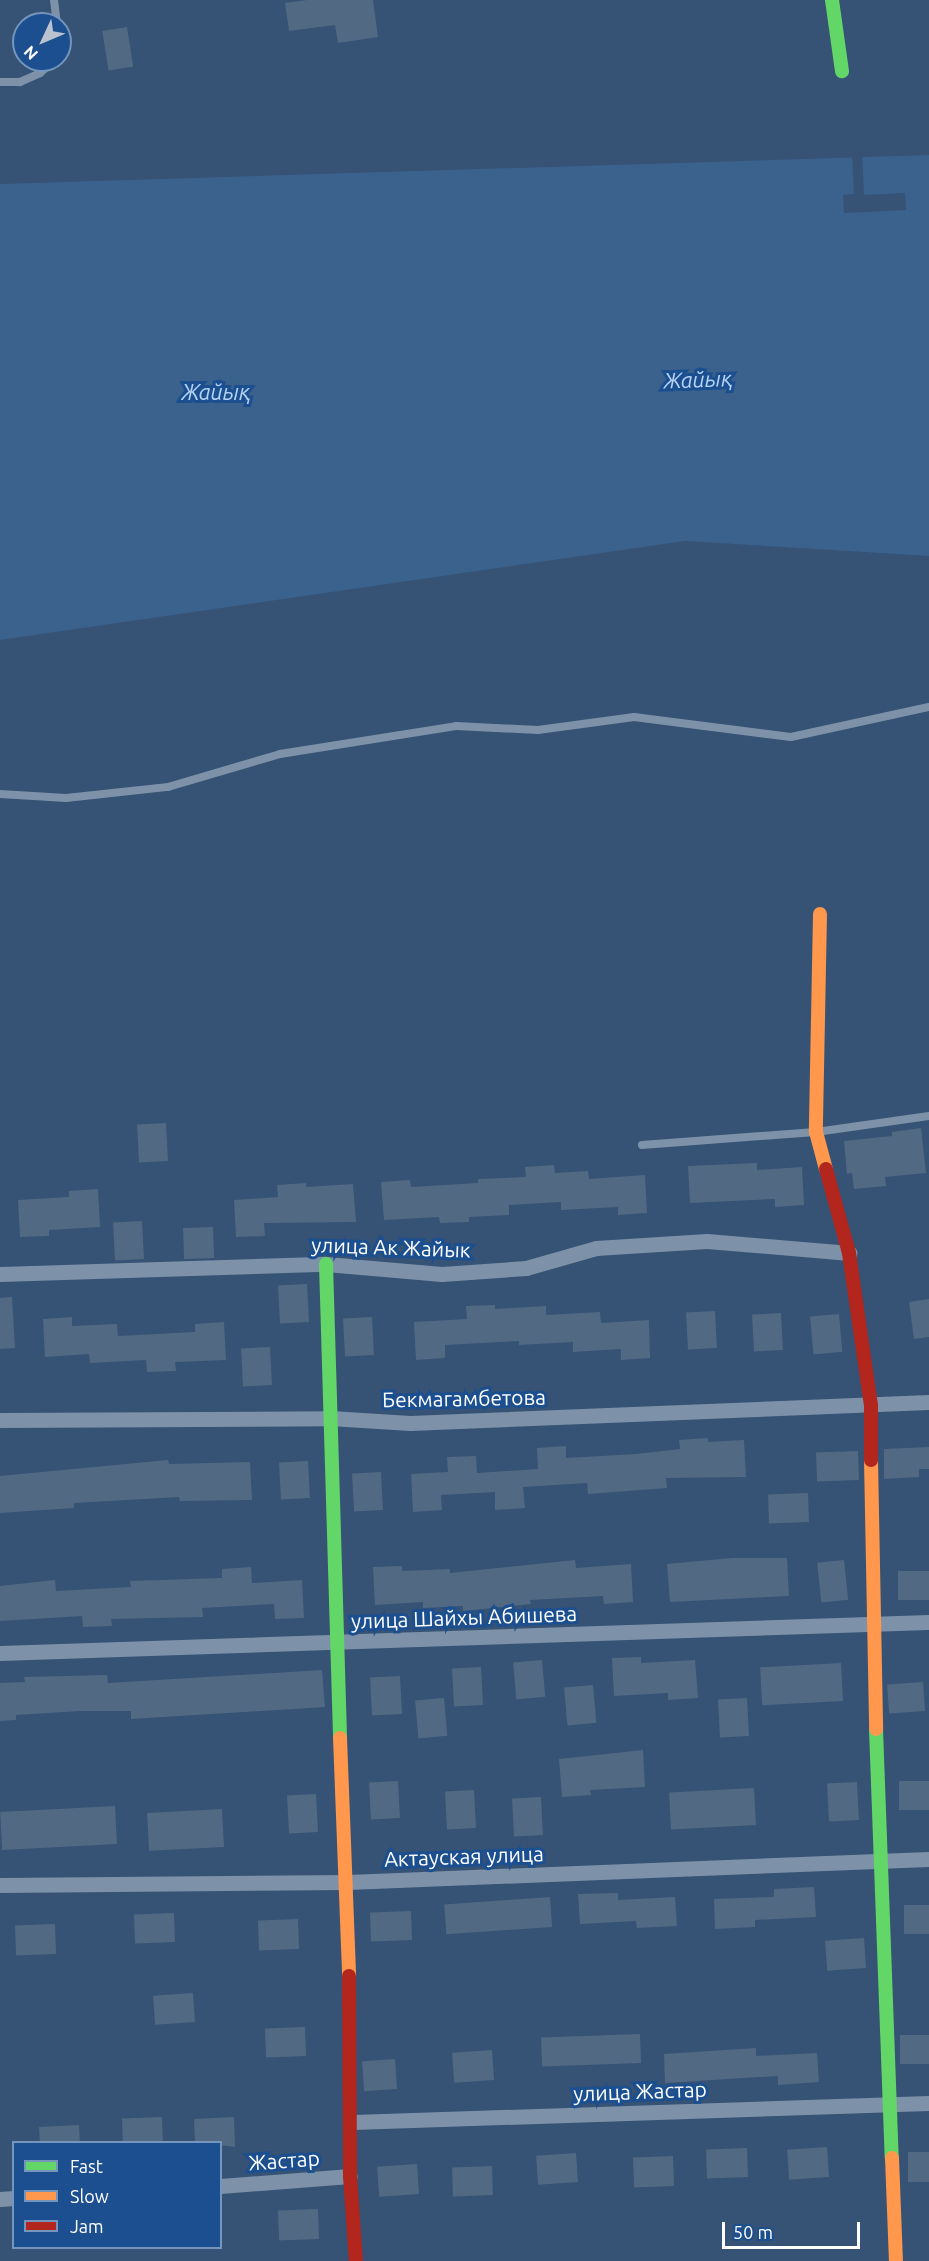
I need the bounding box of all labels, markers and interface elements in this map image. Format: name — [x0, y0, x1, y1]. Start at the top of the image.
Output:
north arrow — [12, 12, 72, 72]
text: N — [20, 43, 41, 64]
water label: Жайық — [663, 365, 733, 393]
water label: Жайық — [182, 379, 250, 405]
street label: улица Ак Жайык — [311, 1232, 471, 1262]
street label: Бекмагамбетова — [382, 1384, 546, 1412]
street label: улица Шайхы Абишева — [350, 1600, 578, 1634]
street label: Актауская улица — [384, 1841, 544, 1871]
street label: улица Жастар — [573, 2076, 707, 2106]
legend — [12, 2141, 222, 2249]
street label: Жастар — [248, 2145, 320, 2175]
text: Fast — [70, 2156, 103, 2176]
text: Slow — [70, 2186, 109, 2206]
scale bar — [725, 2210, 863, 2248]
text: Jam — [70, 2216, 104, 2236]
text: 50 m — [733, 2222, 773, 2242]

